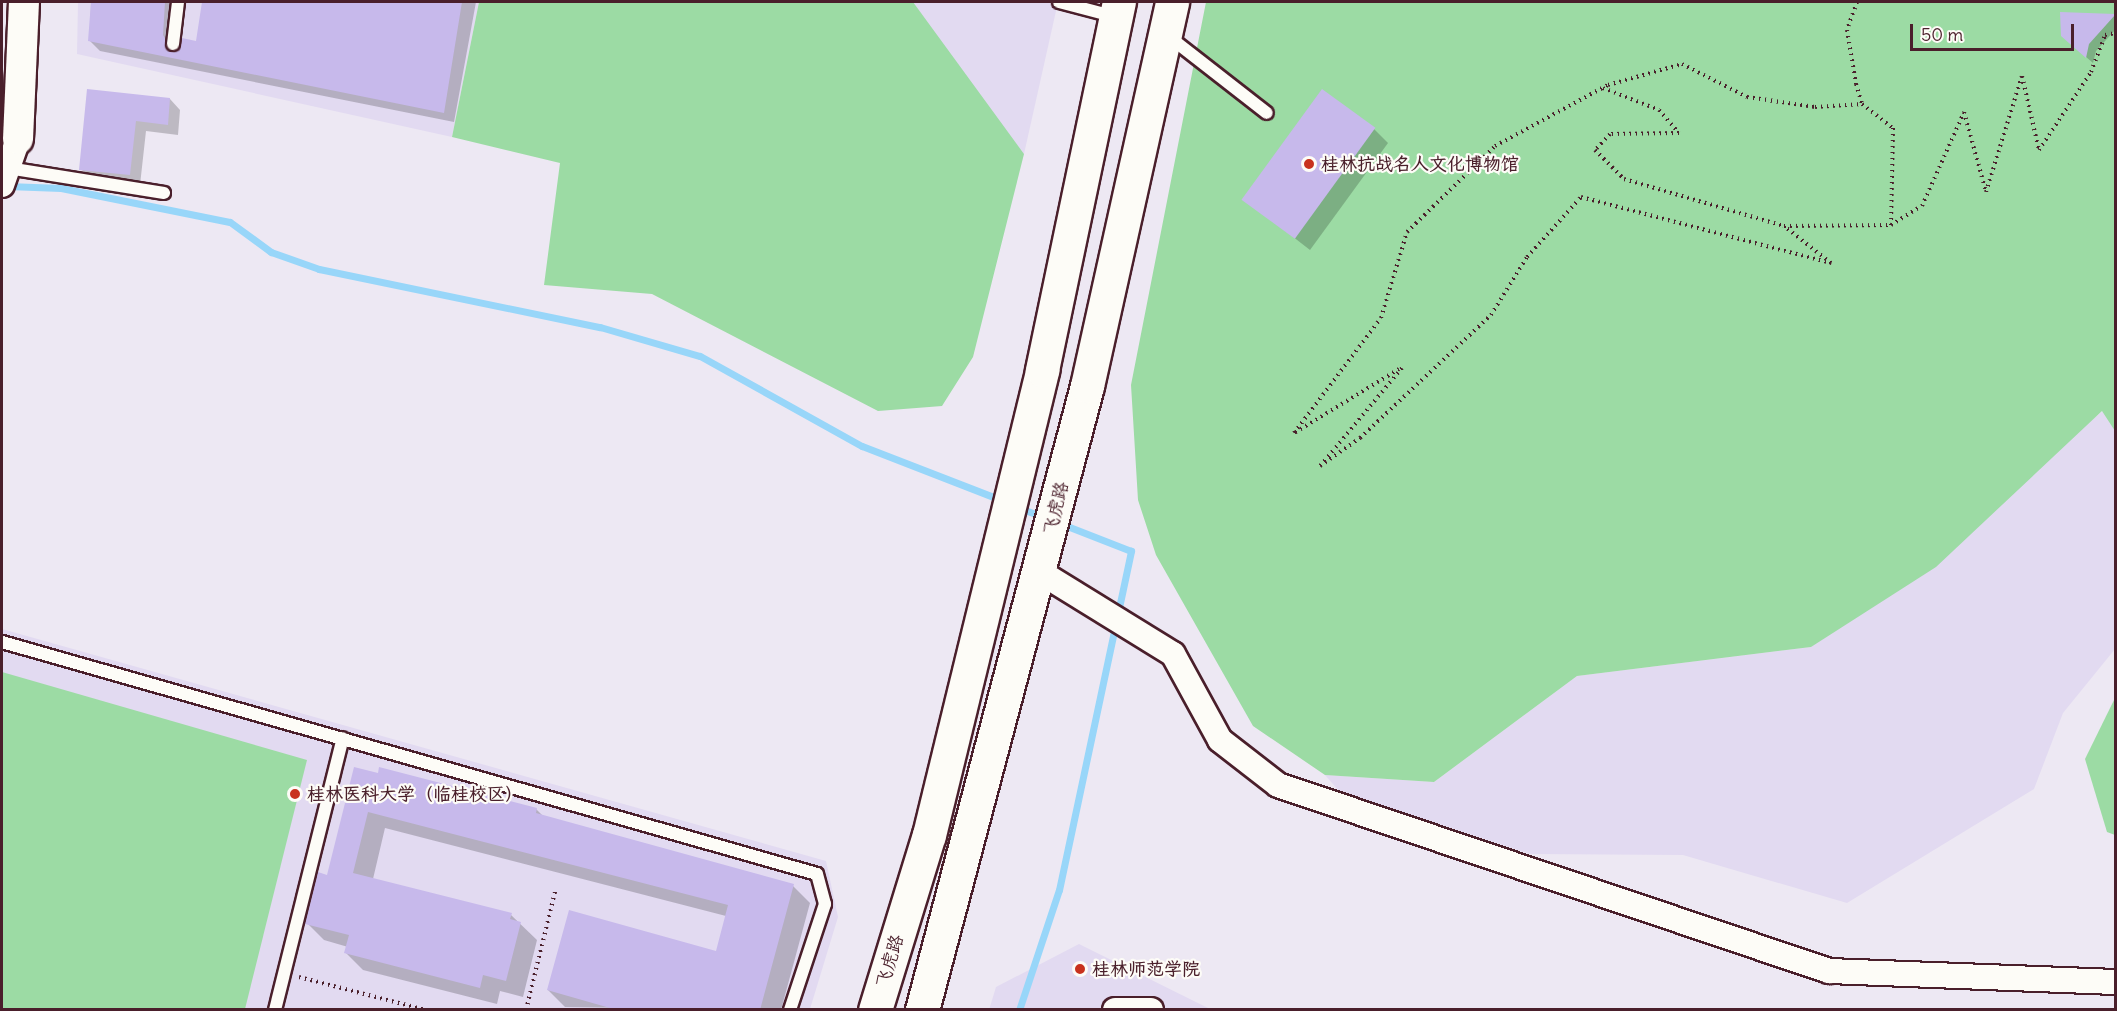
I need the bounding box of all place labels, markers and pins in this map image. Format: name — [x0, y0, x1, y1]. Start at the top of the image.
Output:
place label: 桂林抗战名人文化博物馆 — [1321, 153, 1519, 175]
marker: 桂林抗战名人文化博物馆 — [1302, 157, 1316, 171]
place label: 桂林医科大学（临桂校区） — [307, 783, 523, 805]
marker: 桂林医科大学（临桂校区） — [288, 787, 302, 801]
place label: 桂林师范学院 — [1092, 958, 1200, 980]
marker: 桂林师范学院 — [1073, 962, 1087, 976]

